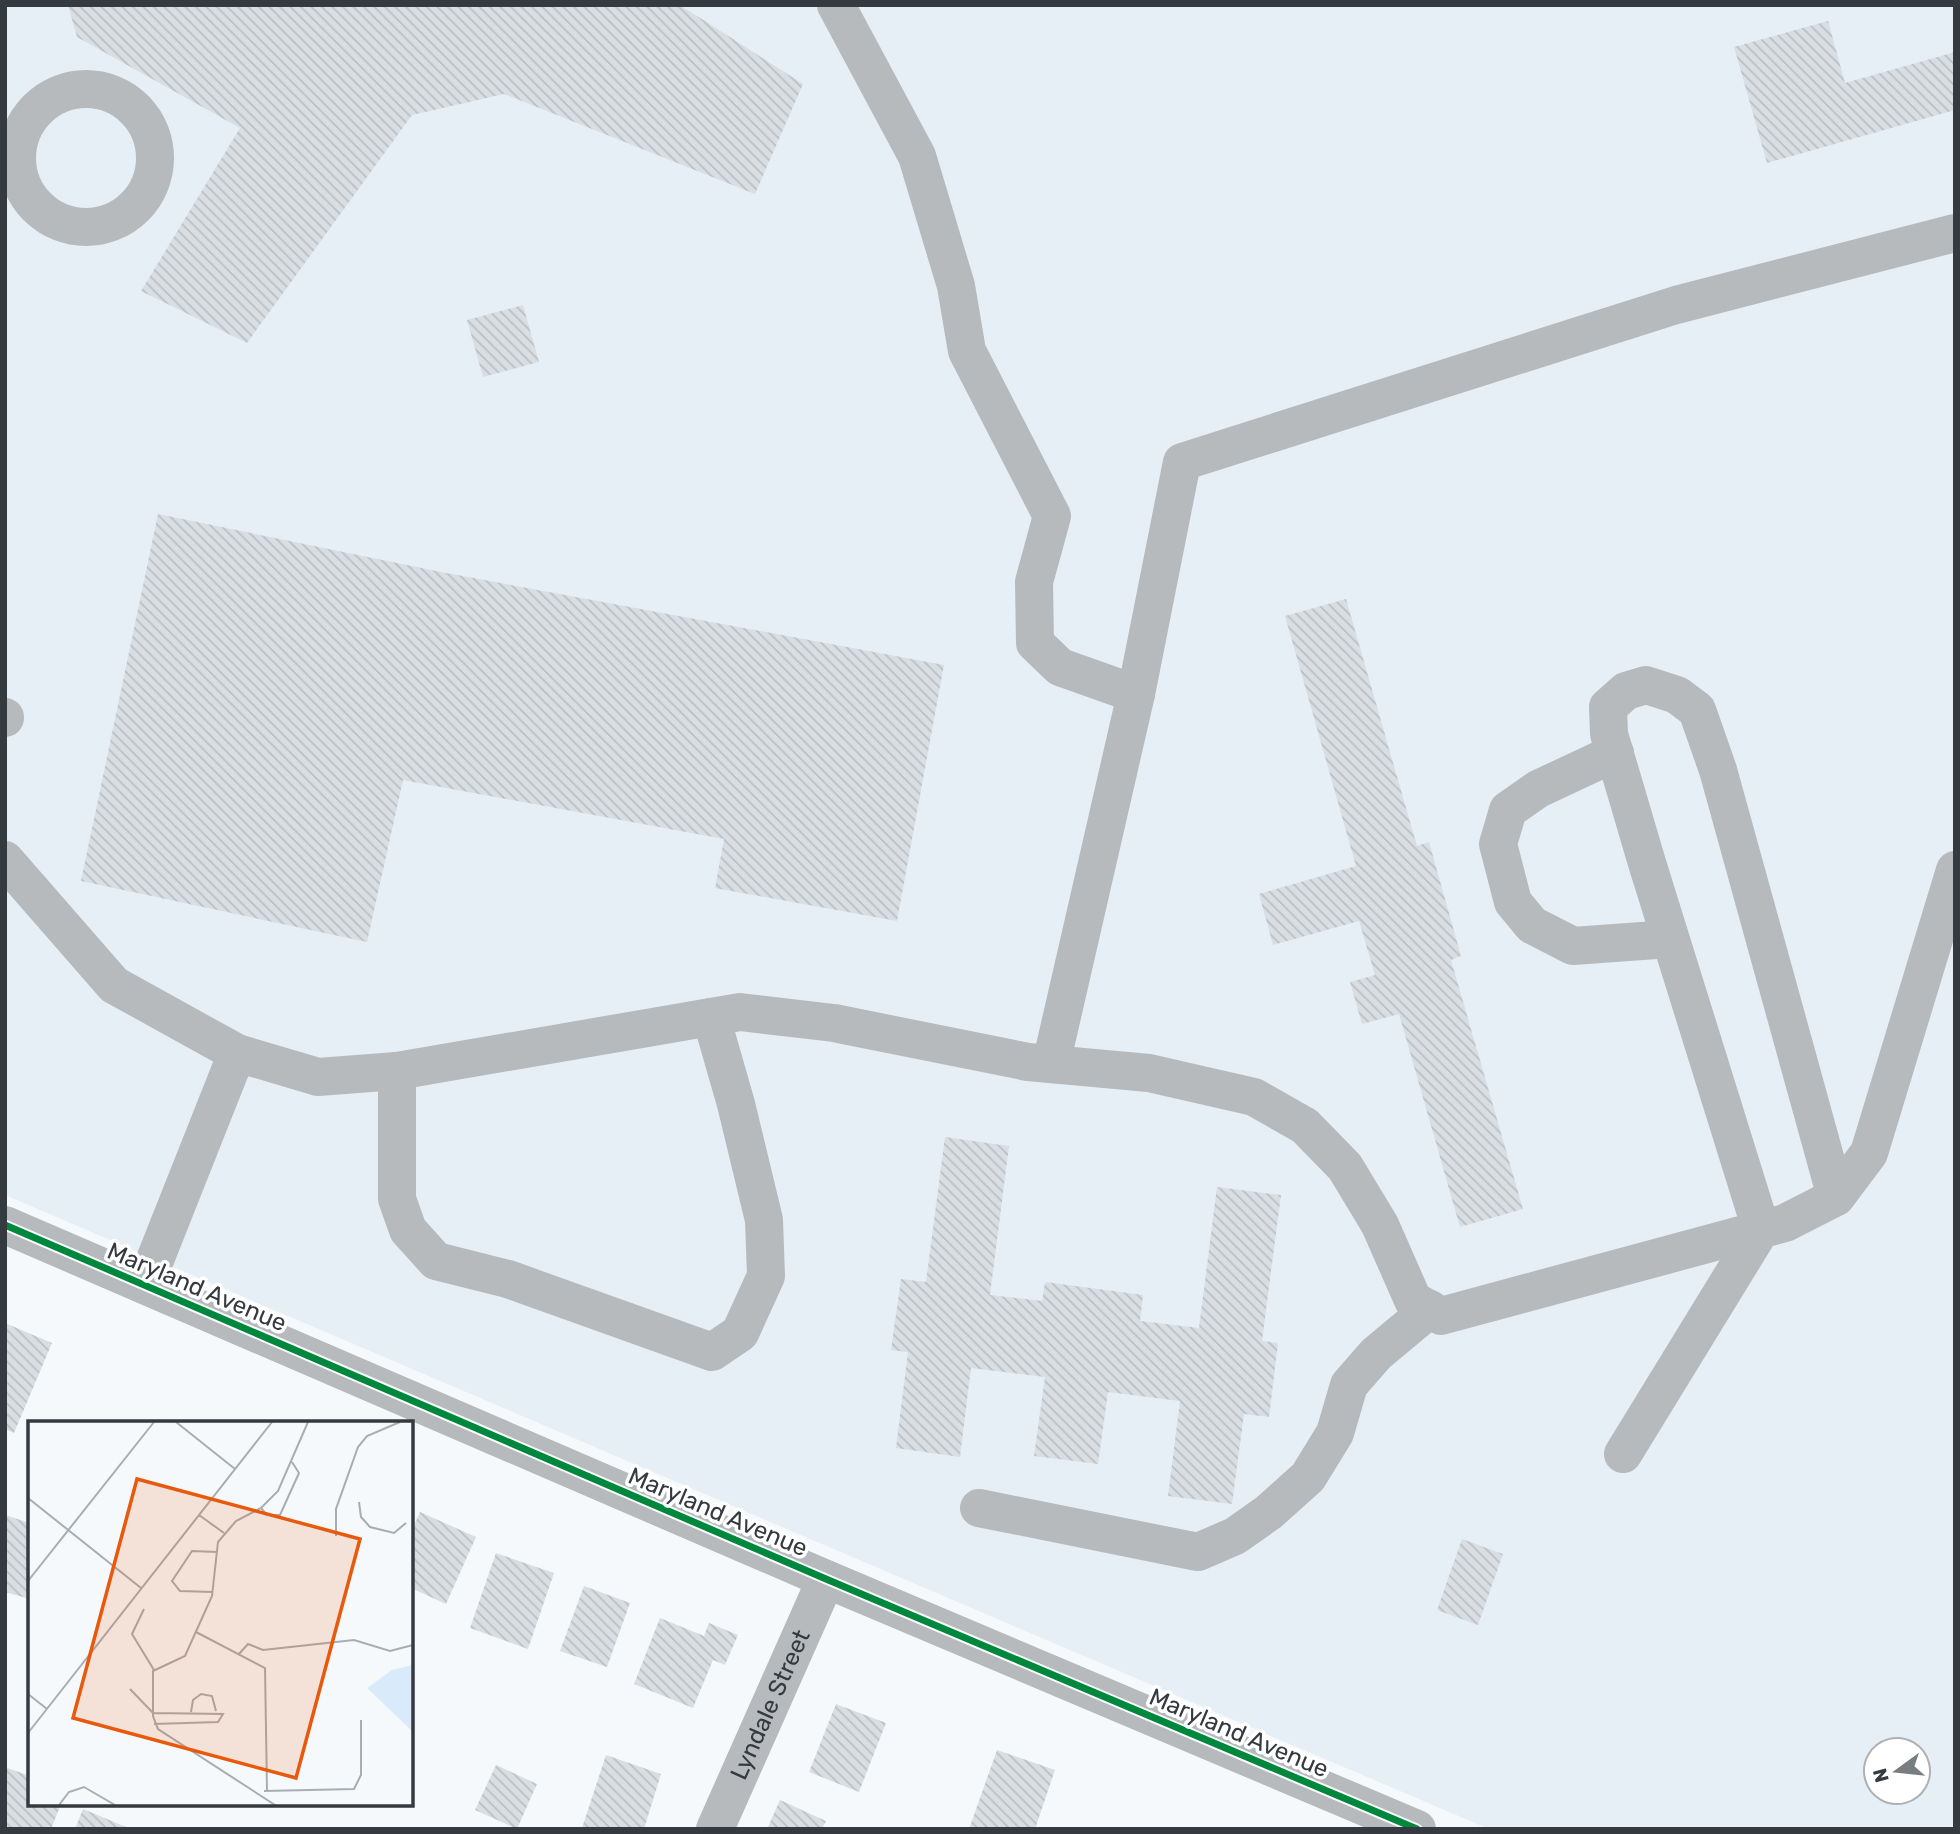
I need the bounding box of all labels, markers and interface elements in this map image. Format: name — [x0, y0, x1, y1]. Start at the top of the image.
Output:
street label: Maryland Avenue — [103, 1237, 291, 1337]
inset map — [28, 1421, 413, 1806]
street label: Maryland Avenue — [624, 1462, 812, 1562]
street label: Lyndale Street — [725, 1625, 816, 1784]
street label: Maryland Avenue — [1145, 1683, 1333, 1783]
north arrow — [1862, 1736, 1932, 1806]
text: N — [1868, 1766, 1894, 1785]

